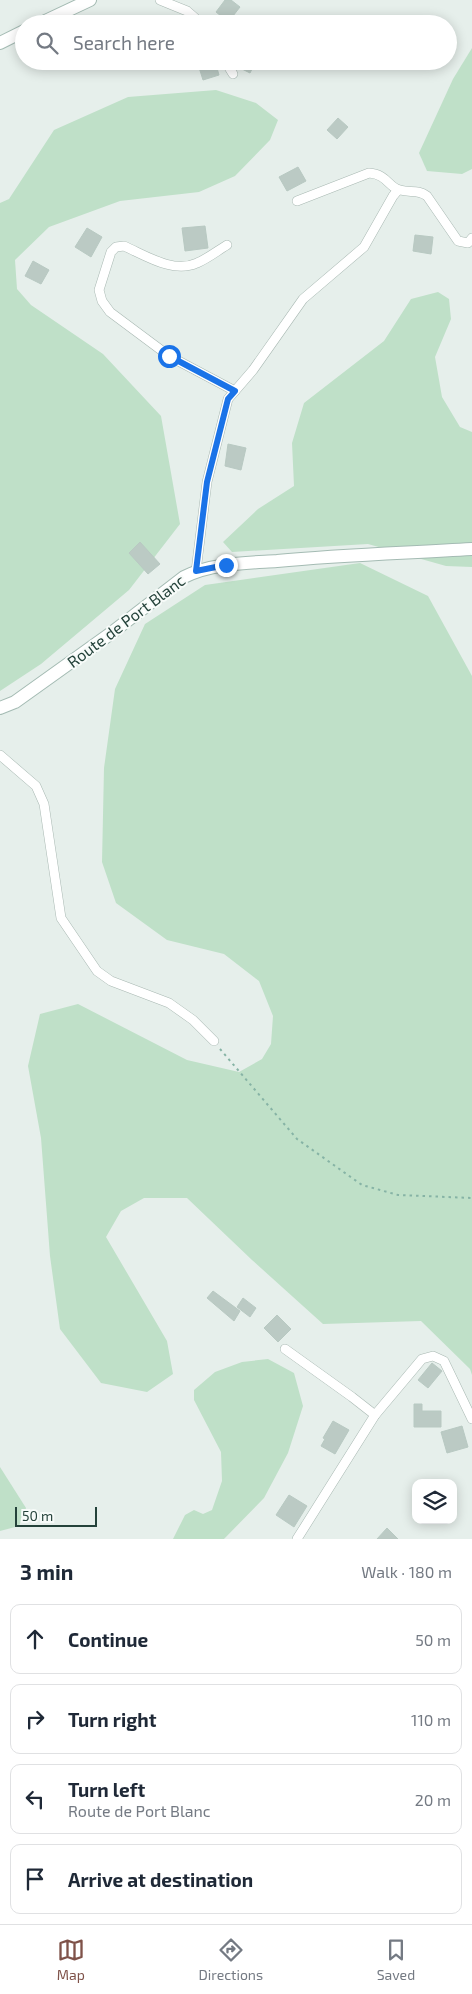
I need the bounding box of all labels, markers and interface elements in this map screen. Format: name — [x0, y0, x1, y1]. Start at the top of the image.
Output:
search box — [15, 15, 457, 70]
icon: search — [33, 29, 61, 57]
text: Search here — [73, 31, 175, 54]
route start — [158, 345, 181, 368]
route end — [215, 554, 238, 577]
street label: Route de Port Blanc — [63, 570, 189, 671]
map controls — [412, 1479, 457, 1524]
button: layers — [412, 1479, 457, 1524]
scale bar — [15, 1504, 98, 1527]
text: 50 m — [22, 1507, 53, 1524]
text: 3 min — [20, 1559, 73, 1584]
text: Walk · 180 m — [361, 1562, 452, 1581]
icon: ahead — [21, 1625, 49, 1653]
text: Continue — [68, 1628, 148, 1651]
text: 50 m — [415, 1630, 451, 1649]
icon: right — [21, 1705, 49, 1733]
text: Turn right — [68, 1708, 156, 1731]
text: 110 m — [411, 1710, 451, 1729]
text: Turn left — [68, 1778, 145, 1801]
icon: left — [21, 1785, 49, 1813]
text: 20 m — [415, 1790, 451, 1809]
text: Route de Port Blanc — [68, 1801, 211, 1820]
icon: arrive — [21, 1865, 49, 1893]
text: Arrive at destination — [68, 1868, 253, 1891]
tab: Map — [57, 1936, 85, 1983]
tab: Directions — [199, 1936, 263, 1983]
tab: Saved — [377, 1936, 415, 1983]

